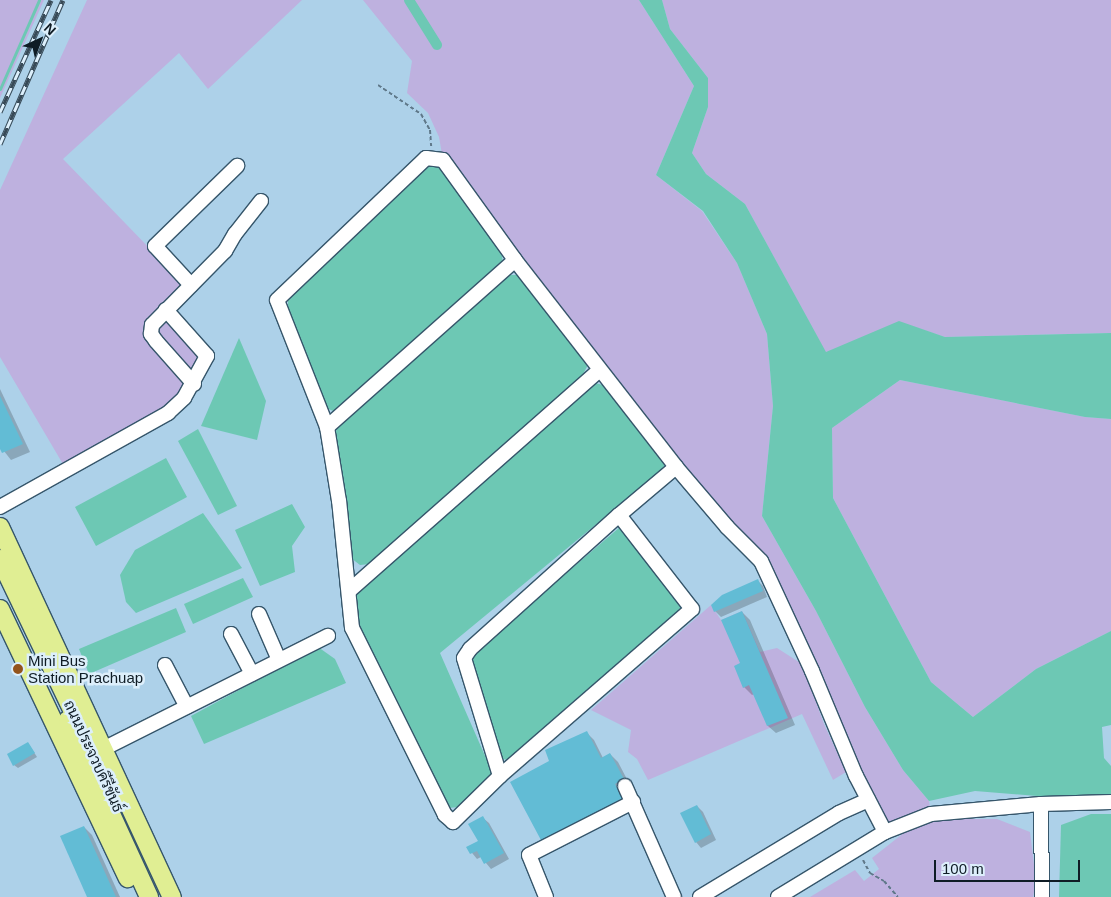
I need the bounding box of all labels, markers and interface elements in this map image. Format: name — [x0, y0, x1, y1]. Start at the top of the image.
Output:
north arrow — [15, 15, 65, 65]
text: N — [41, 20, 59, 38]
place label: Mini Bus Station Prachuap — [28, 651, 143, 686]
marker: Mini Bus Station Prachuap — [12, 663, 24, 675]
street label: ถนนประจวบคีรีขันธ์ — [60, 697, 128, 815]
scale bar — [936, 850, 1082, 882]
text: 100 m — [942, 860, 984, 877]

